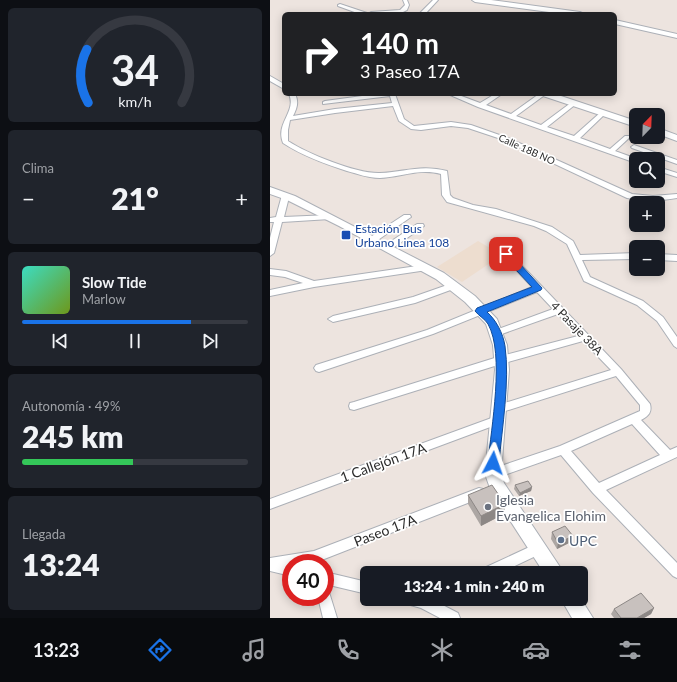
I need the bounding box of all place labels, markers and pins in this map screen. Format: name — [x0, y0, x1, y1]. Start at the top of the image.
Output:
place label: Estación Bus Urbano Linea 108 — [355, 221, 449, 250]
marker: Estación Bus Urbano Linea 108 — [340, 229, 352, 241]
pin — [489, 237, 523, 271]
place label: Iglesia Evangelica Elohim — [496, 491, 606, 524]
marker: Iglesia Evangelica Elohim — [483, 502, 493, 512]
place label: UPC — [569, 532, 598, 549]
marker: UPC — [556, 535, 566, 545]

